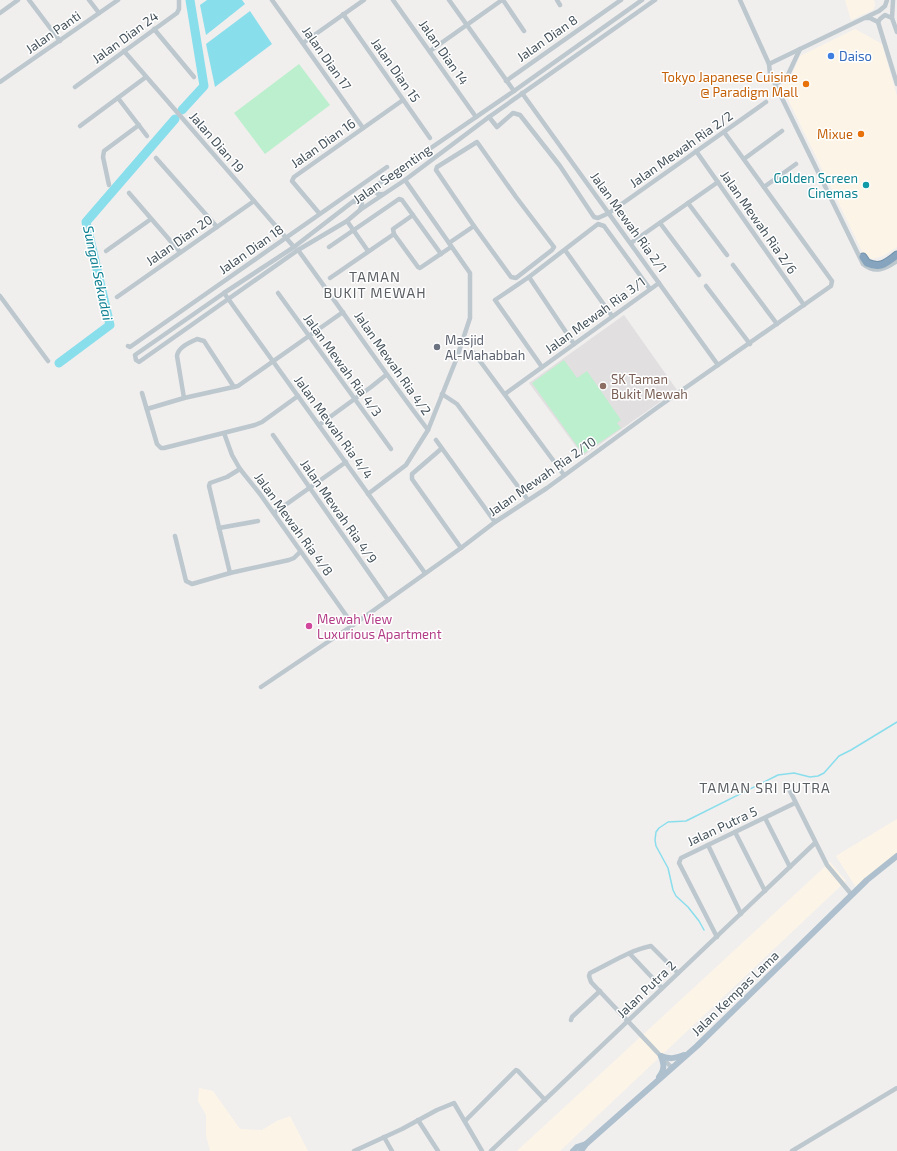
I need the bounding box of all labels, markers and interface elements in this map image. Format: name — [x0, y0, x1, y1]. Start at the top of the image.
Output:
street label: Jalan Panti — [22, 7, 84, 57]
street label: Jalan Dian 24 — [89, 8, 161, 66]
street label: Jalan Dian 8 — [514, 11, 580, 65]
street label: Jalan Dian 14 — [416, 16, 472, 88]
street label: Jalan Dian 17 — [299, 23, 355, 93]
street label: Jalan Dian 15 — [368, 35, 424, 105]
place label: Daiso — [839, 48, 872, 64]
marker: Daiso — [826, 51, 836, 61]
place label: Tokyo Japanese Cuisine @ Paradigm Mall — [661, 69, 798, 100]
marker: Tokyo Japanese Cuisine @ Paradigm Mall — [801, 79, 811, 89]
street label: Jalan Mewah Ria 2/2 — [626, 107, 736, 191]
street label: Jalan Dian 19 — [186, 108, 248, 176]
street label: Jalan Dian 16 — [288, 115, 358, 171]
place label: Mixue — [817, 126, 853, 142]
marker: Mixue — [856, 129, 866, 139]
street label: Jalan Segenting — [350, 141, 434, 207]
street label: Jalan Mewah Ria 2/6 — [717, 167, 801, 277]
street label: Jalan Mewah Ria 2/1 — [587, 169, 671, 275]
place label: Golden Screen Cinemas — [773, 170, 858, 201]
marker: Golden Screen Cinemas — [861, 180, 871, 190]
street label: Jalan Dian 20 — [143, 211, 215, 269]
street label: Jalan Dian 18 — [215, 221, 287, 277]
water label: Sungai Sekudai — [80, 224, 117, 322]
district label: TAMAN BUKIT MEWAH — [323, 268, 427, 301]
street label: Jalan Mewah Ria 3/1 — [542, 273, 648, 357]
street label: Jalan Mewah Ria 4/2 — [351, 308, 435, 418]
street label: Jalan Mewah Ria 4/3 — [300, 311, 386, 419]
place label: Masjid Al-Mahabbah — [445, 332, 525, 363]
marker: Masjid Al-Mahabbah — [432, 342, 442, 352]
place label: SK Taman Bukit Mewah — [611, 371, 688, 402]
street label: Jalan Mewah Ria 4/4 — [291, 372, 377, 482]
marker: SK Taman Bukit Mewah — [598, 381, 608, 391]
street label: Jalan Mewah Ria 2/10 — [485, 433, 599, 519]
street label: Jalan Mewah Ria 4/9 — [297, 456, 381, 566]
street label: Jalan Mewah Ria 4/8 — [251, 469, 337, 579]
place label: Mewah View Luxurious Apartment — [317, 611, 442, 642]
marker: Mewah View Luxurious Apartment — [304, 621, 314, 631]
district label: TAMAN SRI PUTRA — [699, 779, 831, 796]
street label: Jalan Putra 5 — [685, 803, 760, 849]
street label: Jalan Kempas Lama — [688, 947, 782, 1039]
street label: Jalan Putra 2 — [613, 957, 679, 1021]

